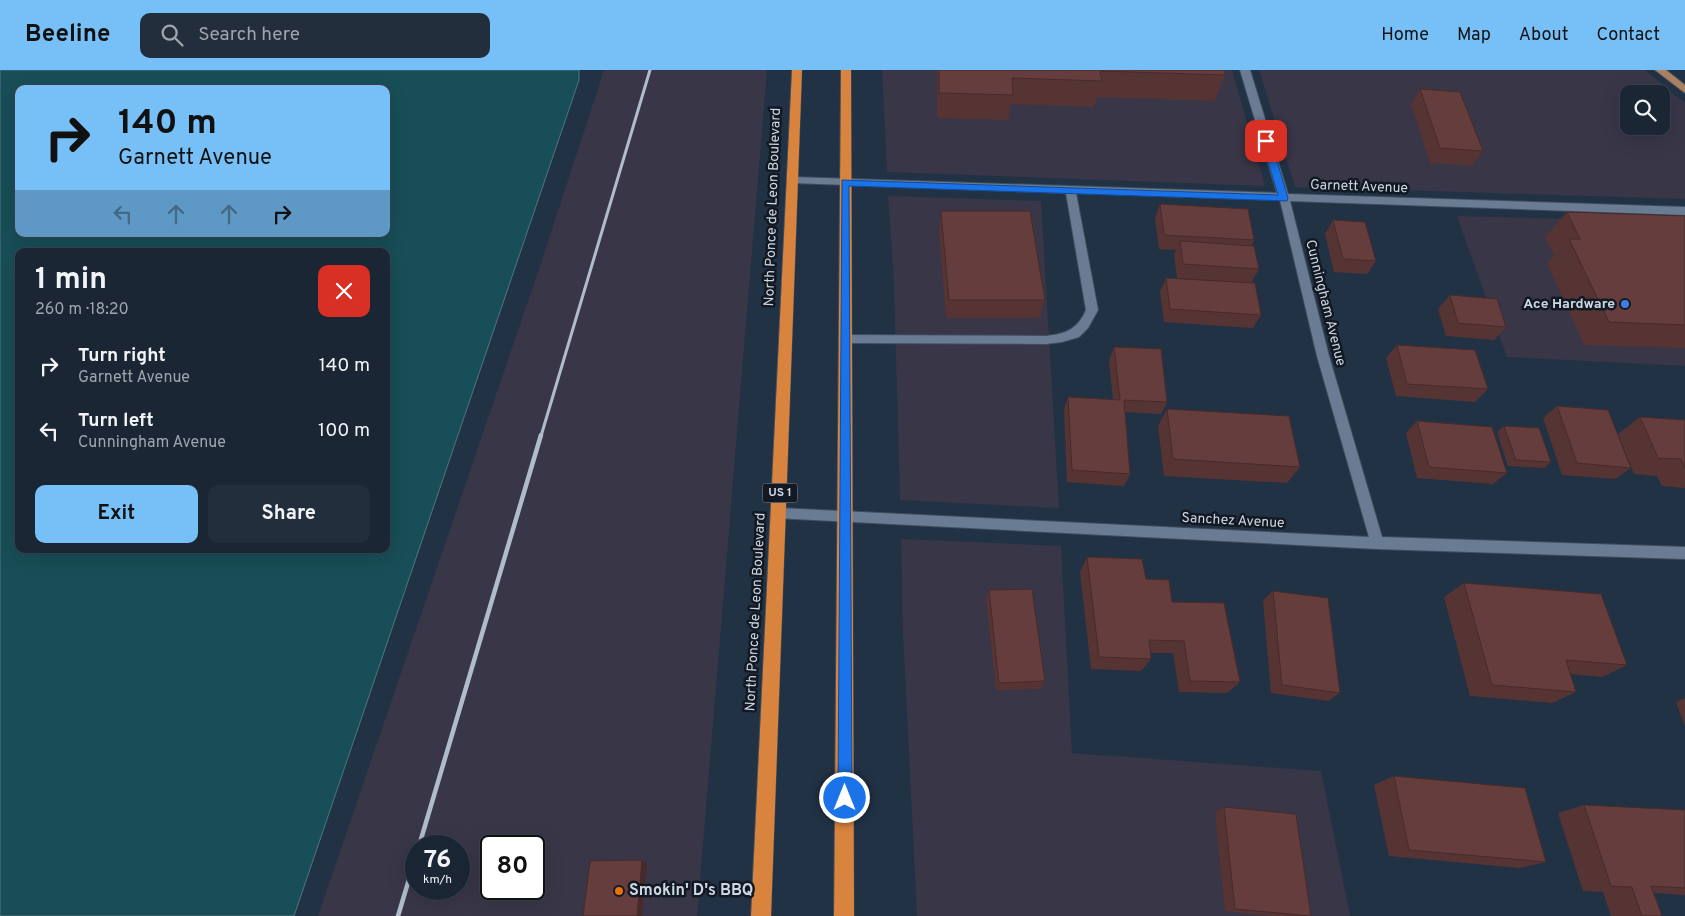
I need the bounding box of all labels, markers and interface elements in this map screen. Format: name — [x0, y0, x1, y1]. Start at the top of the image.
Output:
search box — [140, 13, 490, 58]
text: Beeline — [25, 20, 110, 50]
icon: search — [158, 21, 186, 49]
text: Search here — [198, 23, 300, 47]
text: Home — [1381, 24, 1429, 47]
text: Map — [1457, 24, 1491, 47]
text: About — [1519, 24, 1568, 47]
text: Contact — [1596, 24, 1660, 47]
map controls — [1620, 85, 1670, 135]
button: search — [1620, 85, 1670, 135]
text: 140 m — [118, 102, 217, 146]
icon: right — [35, 105, 100, 170]
street label: North Ponce de Leon Boulevard — [761, 107, 785, 307]
pin — [1245, 120, 1287, 162]
icon: arrive — [1252, 127, 1280, 155]
text: Garnett Avenue — [118, 145, 272, 172]
street label: Garnett Avenue — [1310, 177, 1408, 197]
icon: left — [109, 200, 137, 228]
icon: ahead — [162, 200, 190, 228]
icon: ahead — [215, 200, 243, 228]
icon: right — [268, 200, 296, 228]
street label: Cunningham Avenue — [1301, 238, 1349, 368]
text: 1 min — [35, 262, 107, 299]
button: close — [318, 265, 370, 317]
place label: Ace Hardware — [1523, 296, 1615, 313]
marker: Ace Hardware — [1619, 298, 1631, 310]
text: 260 m · 18:20 — [35, 300, 129, 320]
text: Turn right — [78, 344, 166, 368]
icon: right — [35, 352, 63, 380]
text: 140 m — [319, 354, 370, 378]
text: Garnett Avenue — [78, 368, 190, 388]
text: Turn left — [78, 409, 154, 433]
icon: left — [35, 417, 63, 445]
text: 100 m — [318, 419, 370, 443]
text: Cunningham Avenue — [78, 433, 226, 453]
road number: US 1 — [762, 483, 798, 502]
button: Exit — [35, 485, 198, 543]
button: Share — [208, 485, 370, 543]
street label: Sanchez Avenue — [1181, 510, 1285, 532]
street label: North Ponce de Leon Boulevard — [742, 512, 770, 712]
position arrow — [818, 771, 870, 823]
speed limit sign: 80 — [480, 835, 545, 900]
text: 76 — [424, 845, 451, 877]
text: km/h — [423, 872, 452, 888]
place label: Smokin' D's BBQ — [629, 881, 753, 901]
marker: Smokin' D's BBQ — [613, 885, 625, 897]

